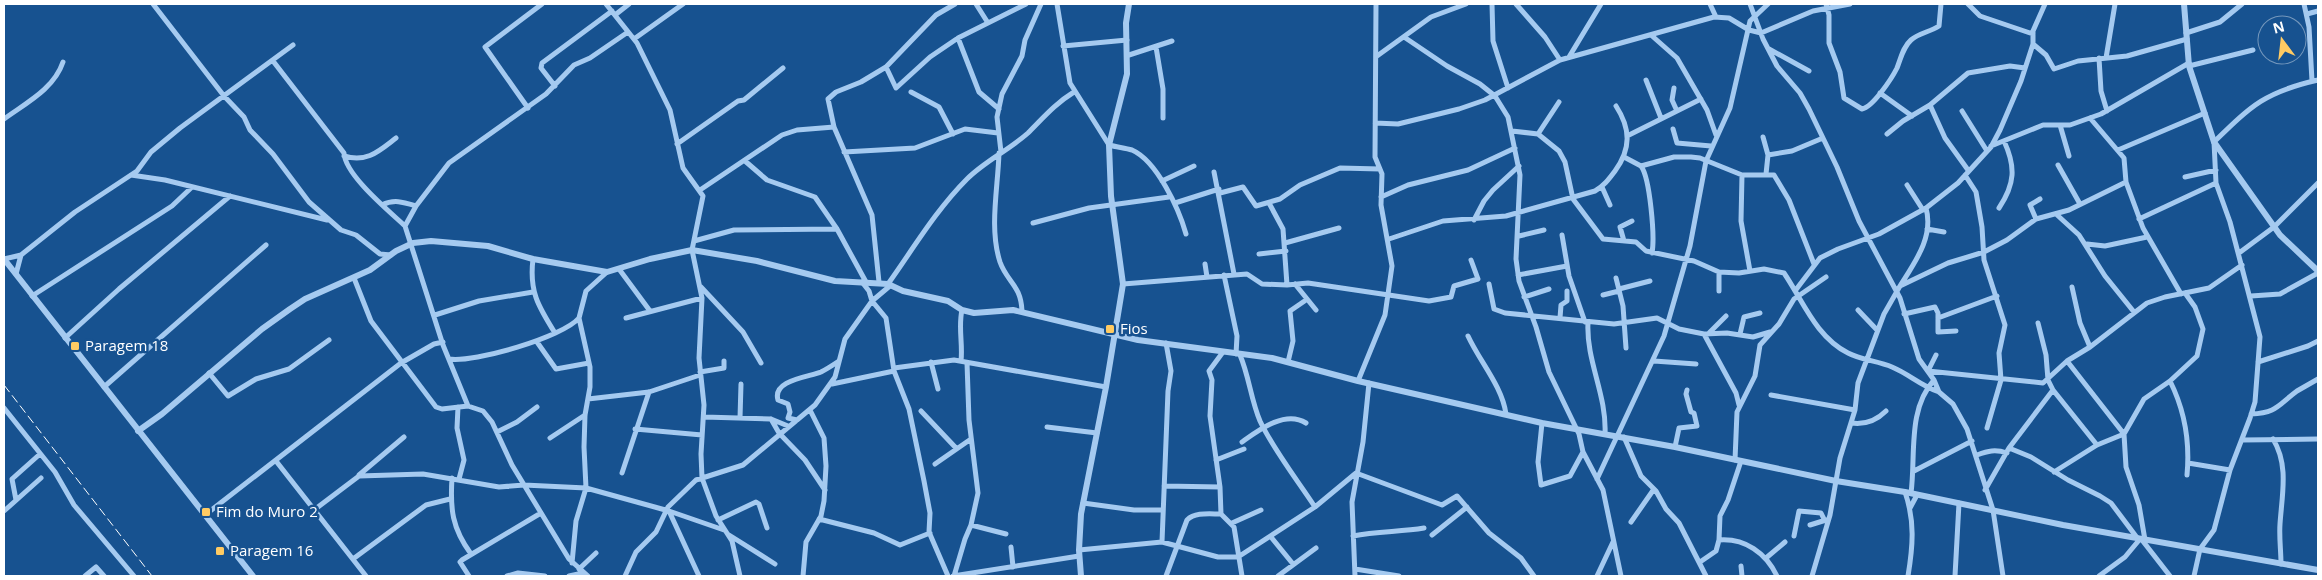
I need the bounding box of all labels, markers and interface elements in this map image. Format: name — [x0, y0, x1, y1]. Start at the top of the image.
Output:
north arrow — [2257, 15, 2307, 65]
text: N — [2271, 16, 2286, 38]
place label: Fios — [1120, 318, 1148, 338]
marker: Fios — [1104, 323, 1116, 335]
place label: Paragem 18 — [85, 335, 168, 355]
marker: Paragem 18 — [69, 340, 81, 352]
place label: Fim do Muro 2 — [216, 501, 318, 521]
marker: Fim do Muro 2 — [200, 506, 212, 518]
place label: Paragem 16 — [230, 540, 313, 560]
marker: Paragem 16 — [214, 545, 226, 557]

